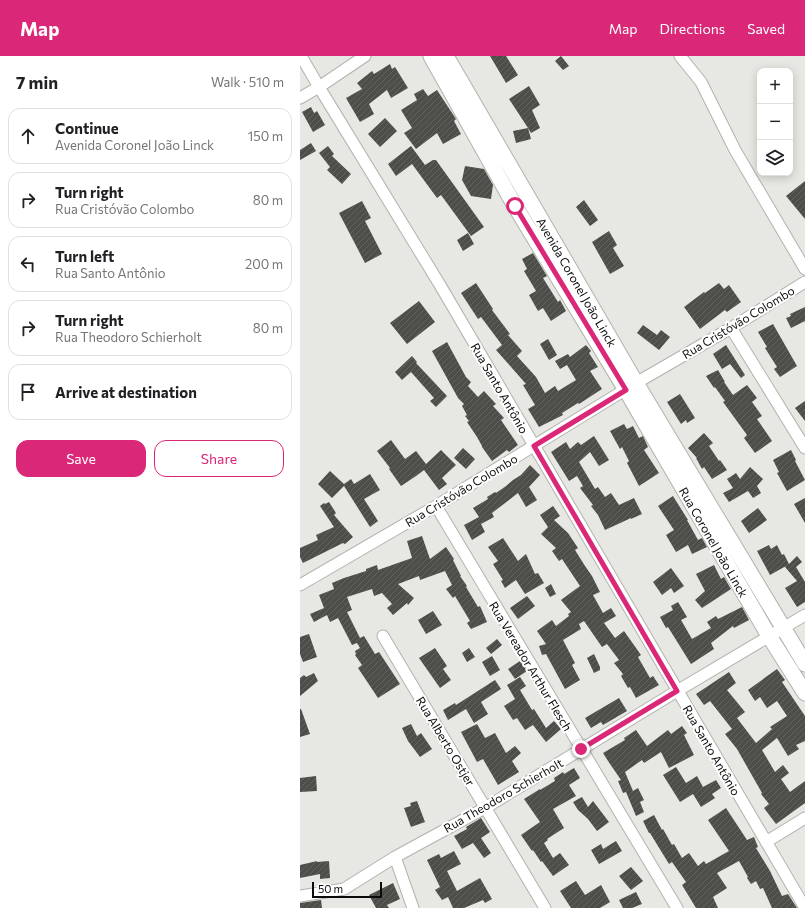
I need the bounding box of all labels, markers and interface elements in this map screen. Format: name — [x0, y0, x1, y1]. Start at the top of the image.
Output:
text: Map — [20, 17, 59, 40]
text: Map — [609, 20, 638, 37]
text: Directions — [660, 20, 725, 37]
text: Saved — [747, 20, 785, 37]
map controls — [757, 68, 793, 176]
button: + — [757, 68, 793, 104]
text: 7 min — [16, 72, 58, 93]
text: Walk · 510 m — [211, 74, 284, 90]
button: − — [757, 104, 793, 140]
text: Continue — [55, 119, 119, 137]
icon: ahead — [17, 125, 39, 147]
text: 150 m — [248, 128, 283, 144]
text: Avenida Coronel João Linck — [55, 137, 214, 153]
button: layers — [757, 140, 793, 176]
text: Turn right — [55, 183, 124, 201]
icon: right — [17, 189, 39, 211]
text: 80 m — [253, 192, 283, 208]
route start — [506, 197, 524, 215]
text: Rua Cristóvão Colombo — [55, 201, 194, 217]
street label: Avenida Coronel João Linck — [533, 215, 620, 350]
text: Turn left — [55, 247, 114, 265]
icon: left — [17, 253, 39, 275]
text: 200 m — [245, 256, 283, 272]
text: Rua Santo Antônio — [55, 265, 166, 281]
street label: Rua Cristóvão Colombo — [679, 283, 797, 361]
text: Turn right — [55, 311, 124, 329]
icon: right — [17, 317, 39, 339]
text: 80 m — [253, 320, 283, 336]
text: Rua Theodoro Schierholt — [55, 329, 202, 345]
street label: Rua Santo Antônio — [468, 340, 532, 436]
icon: arrive — [17, 381, 39, 403]
text: Arrive at destination — [55, 383, 197, 401]
button: Save — [16, 440, 146, 477]
button: Share — [154, 440, 284, 477]
street label: Rua Cristóvão Colombo — [402, 451, 520, 529]
street label: Rua Coronel João Linck — [676, 485, 751, 600]
street label: Rua Vereador Arthur Flesch — [487, 599, 575, 733]
street label: Rua Alberto Ostjer — [414, 694, 478, 788]
street label: Rua Santo Antônio — [680, 702, 744, 798]
route end — [572, 740, 590, 758]
street label: Rua Theodoro Schierholt — [441, 755, 565, 835]
scale bar — [312, 880, 382, 899]
text: 50 m — [318, 882, 343, 895]

